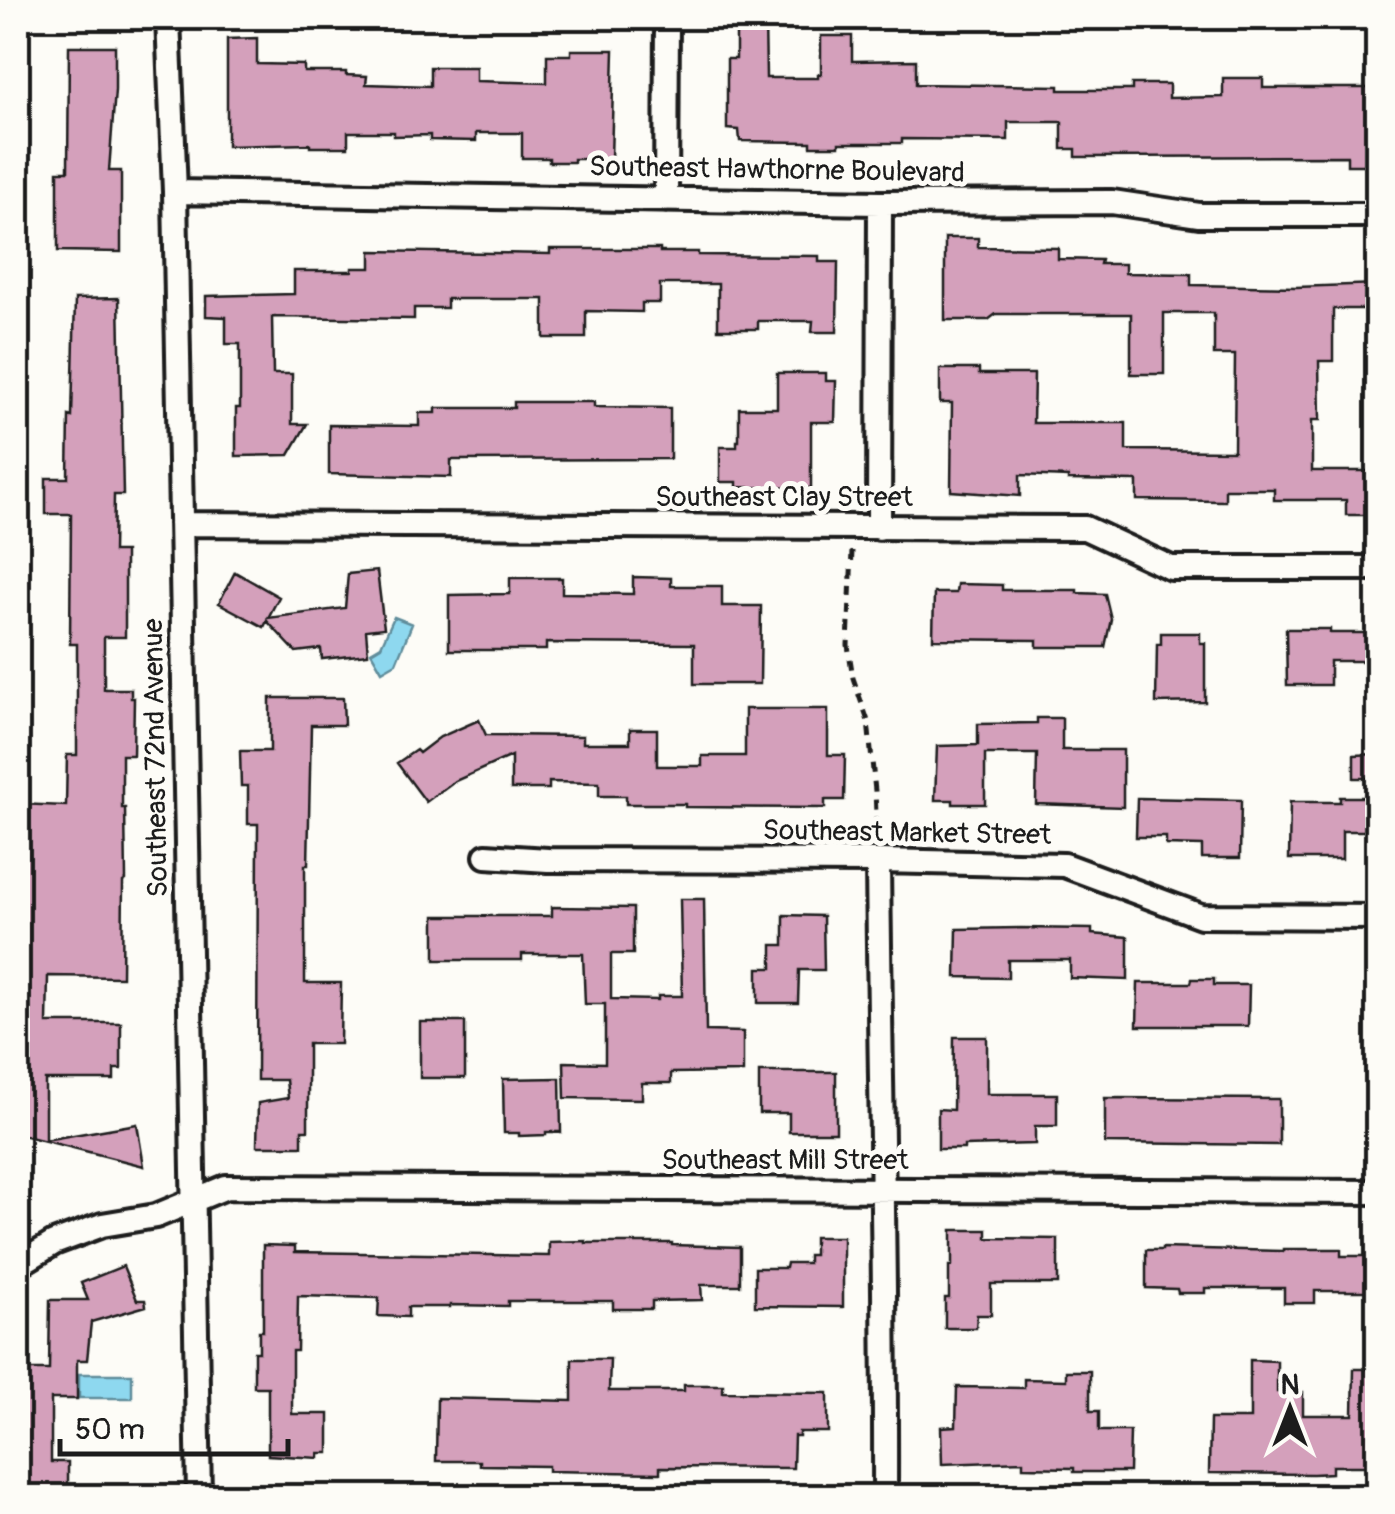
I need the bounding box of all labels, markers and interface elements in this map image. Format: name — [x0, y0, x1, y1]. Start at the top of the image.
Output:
street label: Southeast Hawthorne Boulevard — [589, 149, 965, 191]
street label: Southeast Clay Street — [655, 480, 913, 515]
street label: Southeast 72nd Avenue — [136, 618, 176, 898]
street label: Southeast Market Street — [762, 813, 1052, 853]
street label: Southeast Mill Street — [661, 1143, 909, 1178]
north arrow — [1240, 1359, 1340, 1459]
text: N — [1281, 1368, 1299, 1403]
scale bar — [60, 1394, 288, 1456]
text: 50 m — [75, 1411, 145, 1448]

